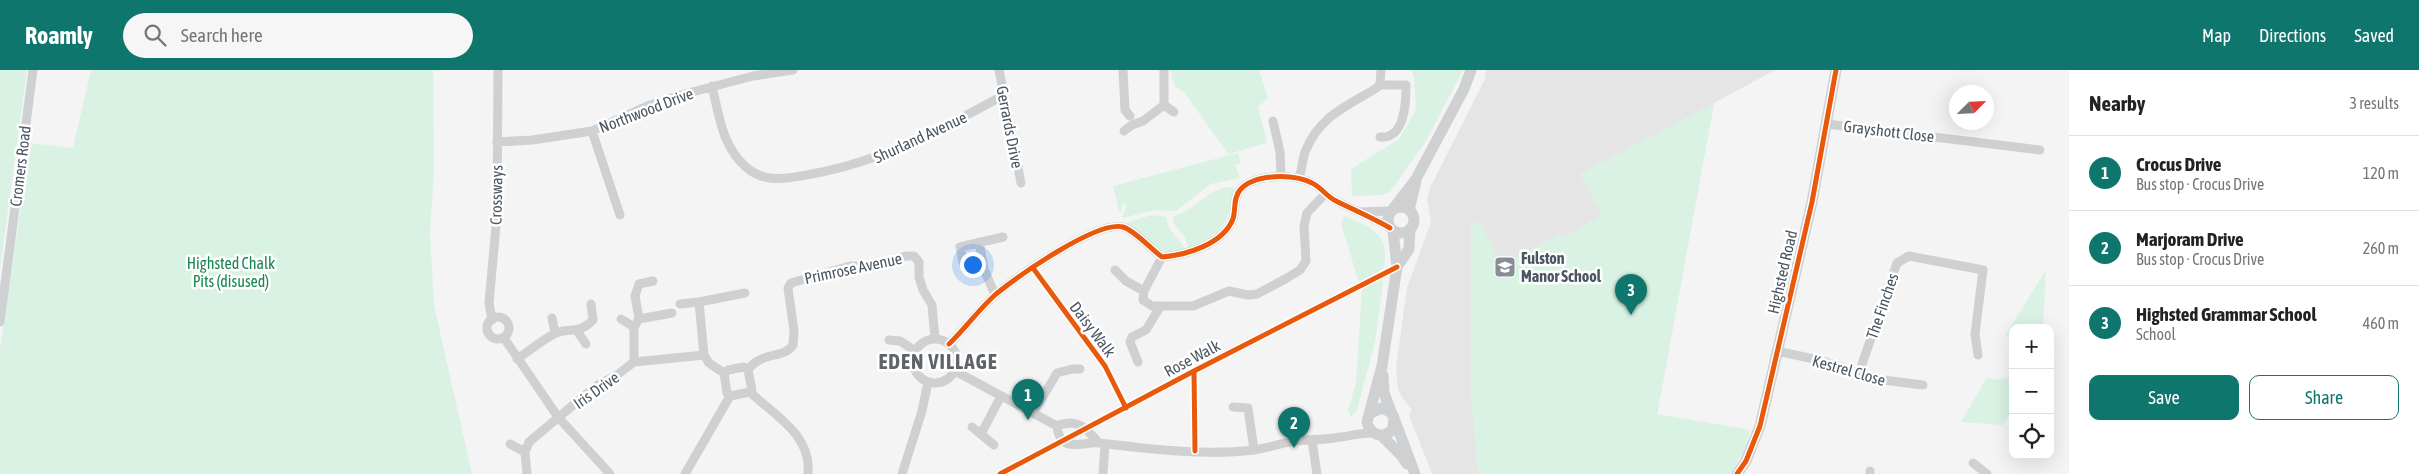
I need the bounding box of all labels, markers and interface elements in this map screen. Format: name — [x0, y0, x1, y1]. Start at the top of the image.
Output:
search box — [123, 13, 473, 58]
icon: search — [141, 21, 169, 49]
text: Roamly — [25, 22, 93, 49]
text: Search here — [181, 24, 263, 46]
text: Map — [2202, 25, 2231, 46]
text: Directions — [2259, 25, 2326, 46]
text: Saved — [2354, 25, 2394, 46]
street label: Northwood Drive — [596, 84, 696, 136]
street label: Gerrards Drive — [993, 84, 1027, 170]
north arrow — [1949, 85, 1994, 130]
text: Nearby — [2089, 91, 2145, 115]
text: 3 results — [2349, 94, 2399, 112]
street label: Shurland Avenue — [871, 108, 969, 166]
street label: Grayshott Close — [1843, 117, 1935, 146]
street label: Cromers Road — [6, 125, 34, 207]
text: Crocus Drive — [2136, 153, 2221, 175]
text: 1 — [2101, 164, 2109, 182]
text: 120 m — [2363, 164, 2399, 182]
street label: Crossways — [486, 165, 507, 225]
text: Bus stop · Crocus Drive — [2136, 175, 2264, 193]
street label: Highsted Road — [1764, 228, 1801, 316]
text: Marjoram Drive — [2136, 228, 2244, 250]
text: 2 — [2101, 239, 2109, 257]
text: 260 m — [2363, 239, 2399, 257]
street label: Primrose Avenue — [803, 249, 903, 287]
place label: Fulston Manor School — [1521, 249, 1602, 285]
text: Bus stop · Crocus Drive — [2136, 250, 2264, 268]
your location — [960, 252, 986, 278]
park label: Highsted Chalk Pits (disused) — [187, 254, 275, 291]
school or university icon: Fulston Manor School — [1493, 255, 1517, 279]
street label: The Finches — [1862, 270, 1902, 341]
pin: 3 — [1615, 274, 1647, 315]
street label: Daisy Walk — [1066, 298, 1120, 361]
text: Highsted Grammar School — [2136, 303, 2317, 325]
text: 3 — [2101, 314, 2109, 332]
text: 460 m — [2363, 314, 2399, 332]
map controls — [2009, 324, 2054, 459]
button: + — [2009, 324, 2054, 369]
text: School — [2136, 325, 2176, 343]
street label: Rose Walk — [1161, 336, 1223, 380]
district label: EDEN VILLAGE — [878, 349, 998, 373]
street label: Kestrel Close — [1810, 351, 1888, 389]
street label: Iris Drive — [570, 368, 622, 412]
button: − — [2009, 369, 2054, 414]
button: Save — [2089, 375, 2239, 420]
button: Share — [2249, 375, 2399, 420]
pin: 1 — [1012, 379, 1044, 420]
pin: 2 — [1278, 407, 1310, 448]
button: locate — [2009, 414, 2054, 459]

